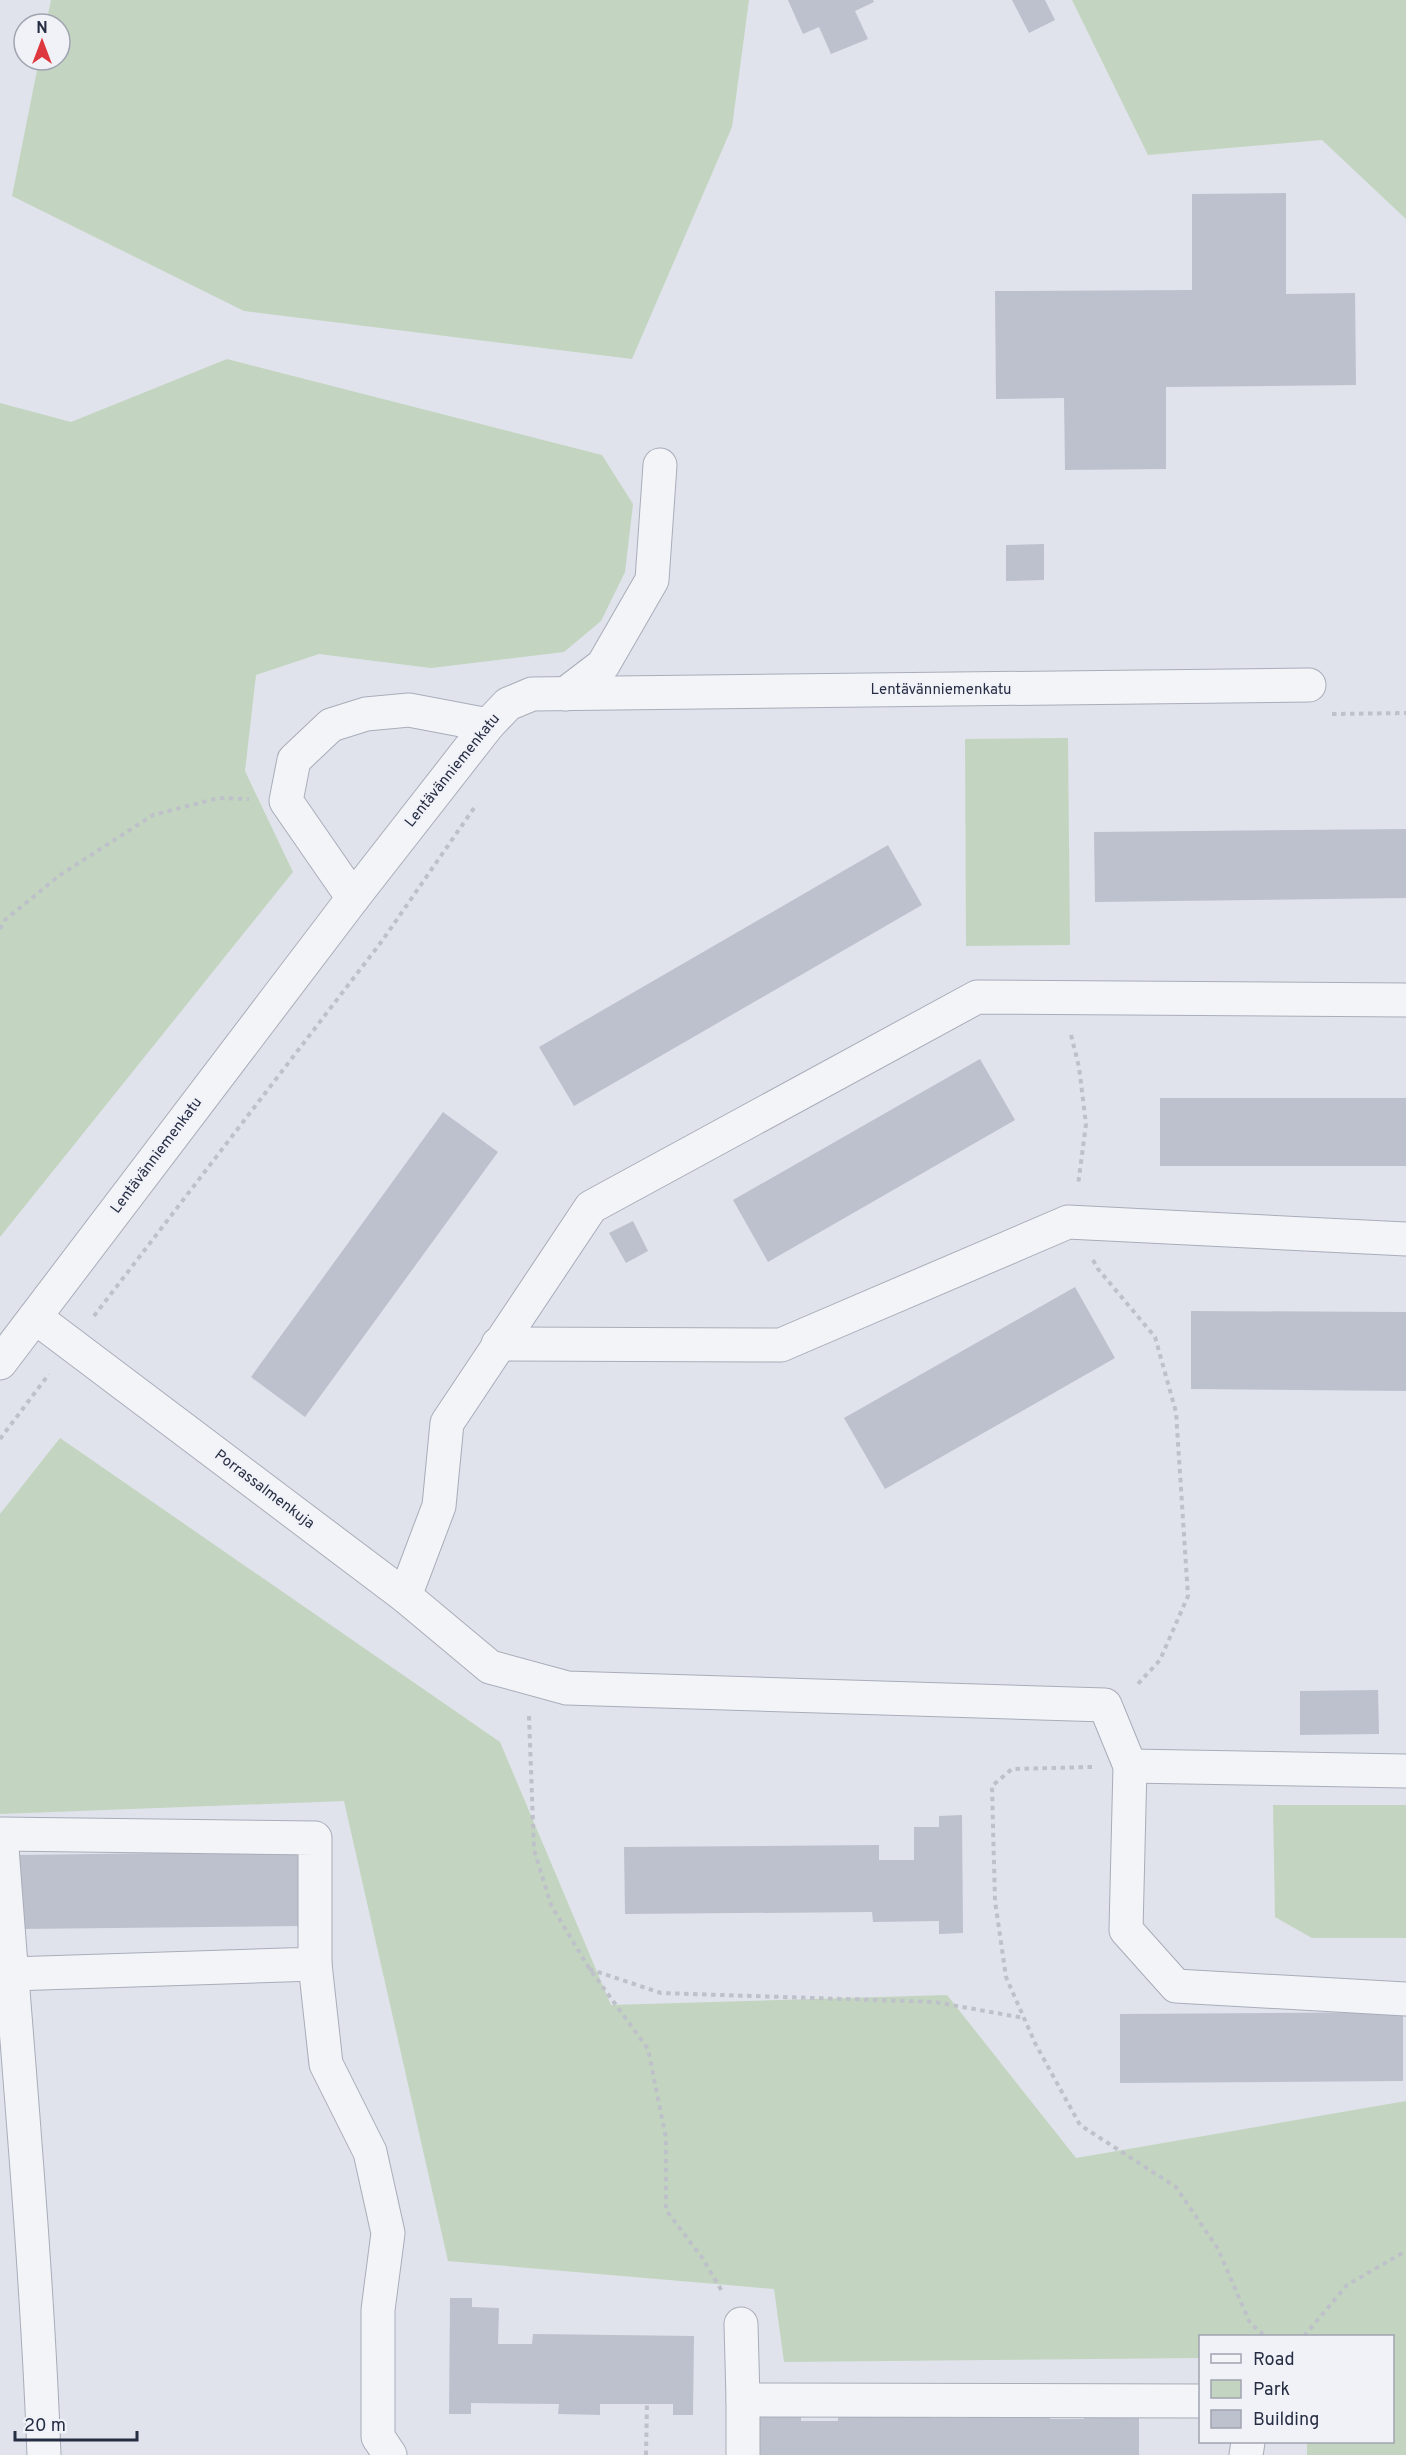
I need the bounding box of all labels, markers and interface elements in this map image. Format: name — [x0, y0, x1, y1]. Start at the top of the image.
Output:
north arrow — [12, 12, 72, 72]
text: N — [36, 19, 48, 39]
street label: Lentävänniemenkatu — [871, 681, 1011, 700]
street label: Lentävänniemenkatu — [401, 710, 505, 832]
street label: Lentävänniemenkatu — [107, 1094, 207, 1218]
street label: Porrassalmenkuja — [210, 1446, 318, 1534]
legend — [1199, 2335, 1394, 2443]
text: Road — [1253, 2349, 1295, 2372]
text: Park — [1253, 2379, 1290, 2402]
scale bar — [15, 2404, 136, 2442]
text: Building — [1253, 2409, 1319, 2432]
text: 20 m — [24, 2415, 66, 2438]

